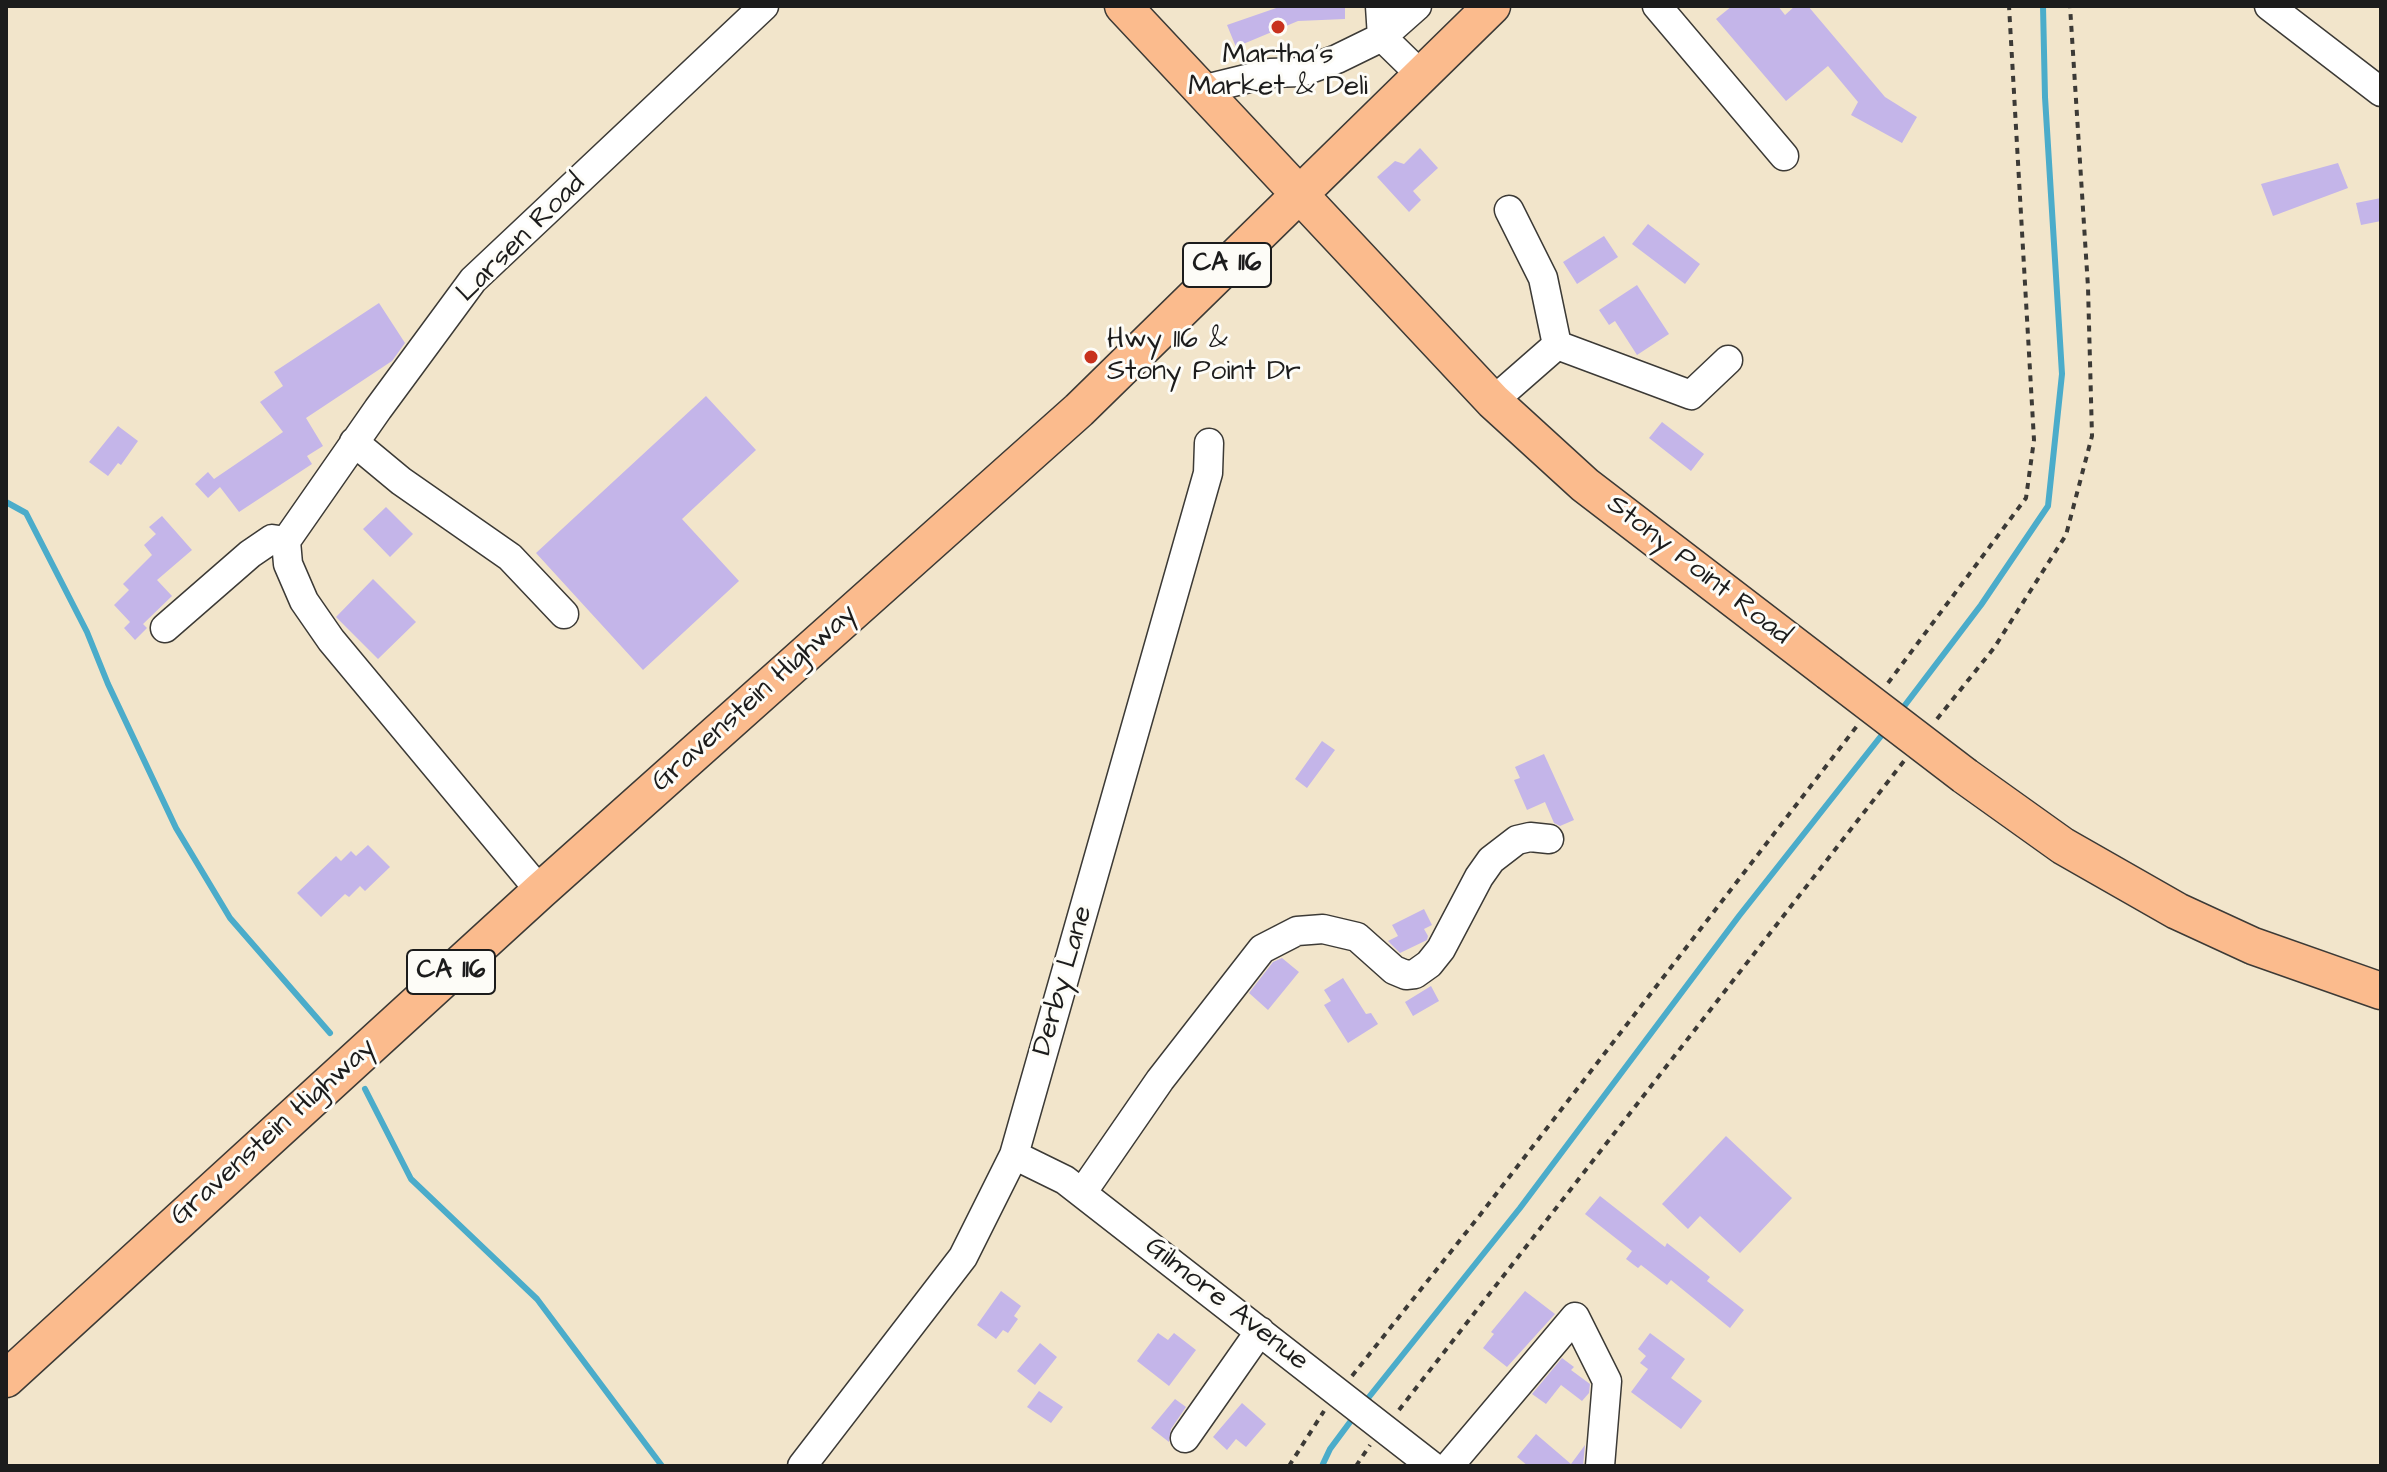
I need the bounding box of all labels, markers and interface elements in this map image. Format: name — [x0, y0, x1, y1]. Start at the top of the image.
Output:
marker: Martha's Market & Deli — [1269, 18, 1287, 36]
place label: Martha's Market & Deli — [1188, 39, 1368, 105]
street label: Larsen Road — [451, 168, 593, 310]
road number: CA 116 — [1183, 243, 1271, 287]
place label: Hwy 116 & Stony Point Dr — [1107, 324, 1301, 390]
marker: Hwy 116 & Stony Point Dr — [1082, 348, 1100, 366]
street label: Stony Point Road — [1599, 489, 1797, 653]
street label: Gravenstein Highway — [645, 598, 865, 800]
street label: Derby Lane — [1027, 902, 1101, 1060]
road number: CA 116 — [407, 950, 495, 994]
street label: Gravenstein Highway — [164, 1032, 384, 1234]
street label: Gilmore Avenue — [1138, 1231, 1314, 1379]

